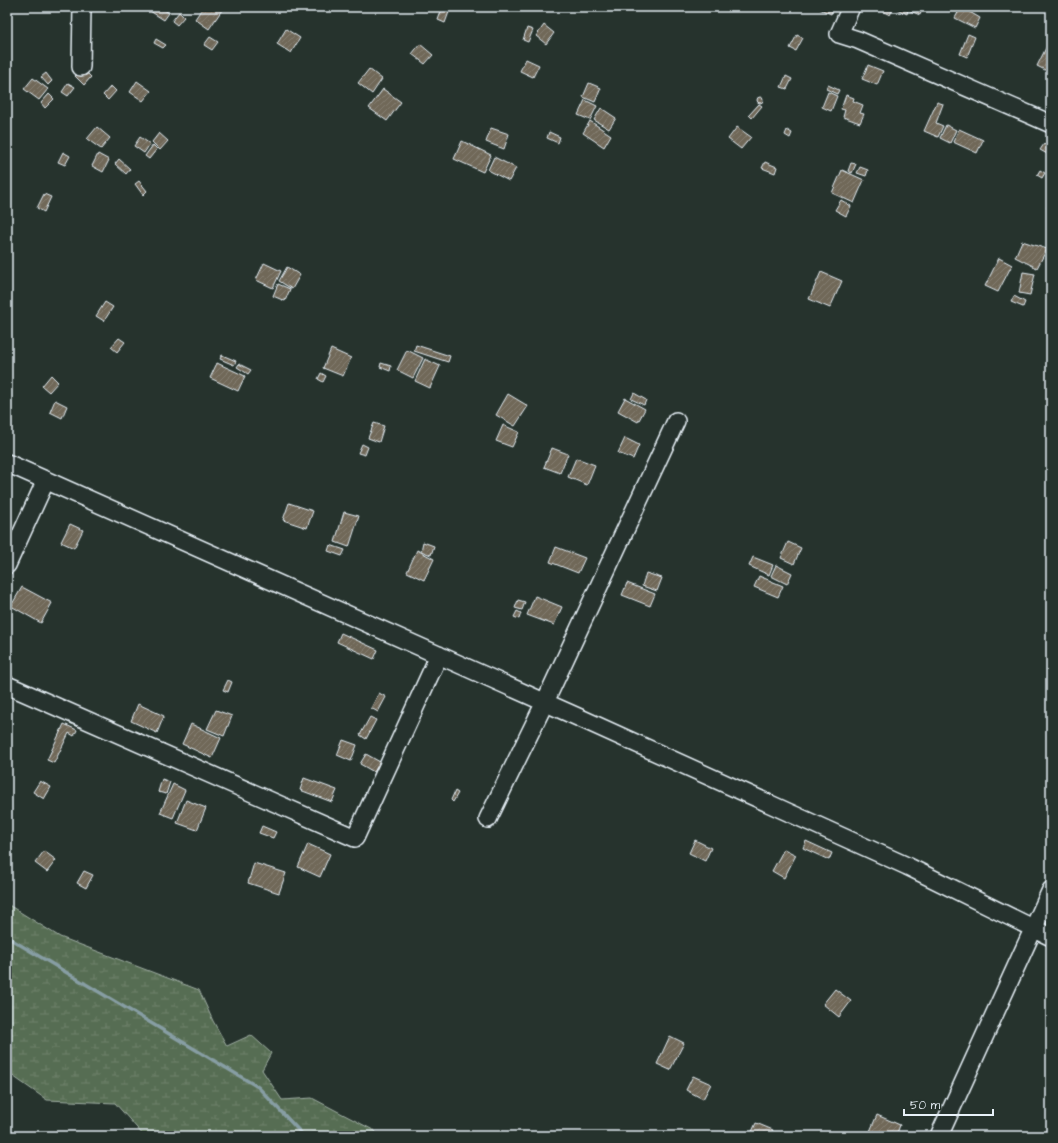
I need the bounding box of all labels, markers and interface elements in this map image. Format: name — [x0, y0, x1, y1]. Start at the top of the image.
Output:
scale bar — [904, 1091, 993, 1117]
text: 50 m — [910, 1097, 941, 1114]

